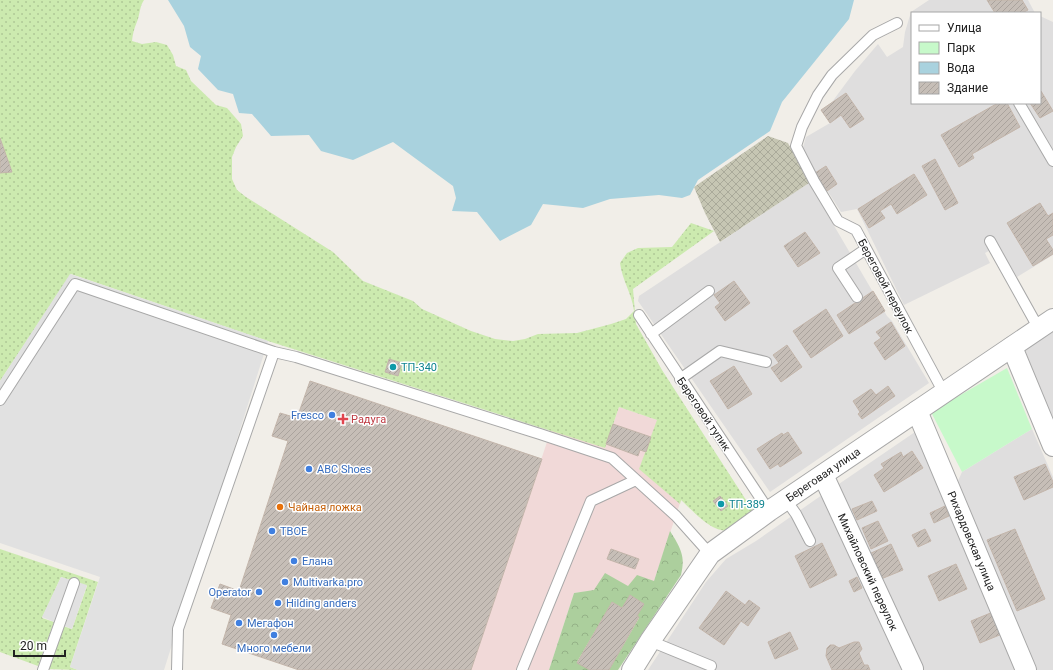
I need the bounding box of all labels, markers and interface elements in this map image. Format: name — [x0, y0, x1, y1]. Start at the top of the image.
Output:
legend — [911, 12, 1041, 104]
text: Улица — [947, 21, 982, 35]
text: Парк — [947, 41, 976, 55]
text: Вода — [947, 61, 975, 75]
text: Здание — [947, 81, 988, 95]
street label: Береговой переулок — [855, 237, 916, 336]
place label: ТП-340 — [401, 361, 437, 374]
marker: ТП-340 — [388, 362, 398, 372]
street label: Береговой тупик — [674, 375, 733, 454]
place label: Fresco — [291, 409, 324, 422]
marker: Fresco — [327, 410, 337, 420]
place label: Радуга — [351, 413, 386, 426]
marker: Радуга — [338, 414, 348, 424]
street label: Береговая улица — [784, 445, 863, 505]
place label: ABC Shoes — [317, 463, 372, 476]
marker: ABC Shoes — [304, 464, 314, 474]
street label: Рихардовская улица — [945, 489, 998, 593]
place label: ТП-389 — [729, 498, 765, 511]
marker: ТП-389 — [716, 499, 726, 509]
place label: Чайная ложка — [288, 501, 362, 514]
marker: Чайная ложка — [275, 502, 285, 512]
street label: Михайловский переулок — [835, 512, 900, 633]
place label: ТВОЕ — [280, 525, 307, 538]
marker: ТВОЕ — [267, 526, 277, 536]
place label: Елана — [302, 555, 333, 568]
marker: Елана — [289, 556, 299, 566]
place label: Multivarka.pro — [293, 576, 363, 589]
marker: Multivarka.pro — [280, 577, 290, 587]
place label: Operator — [208, 586, 251, 599]
marker: Operator — [254, 587, 264, 597]
place label: Hilding anders — [286, 597, 357, 610]
marker: Hilding anders — [273, 598, 283, 608]
place label: Мегафон — [247, 617, 294, 630]
marker: Мегафон — [234, 618, 244, 628]
marker: Много мебели — [269, 630, 279, 640]
scale bar — [14, 632, 65, 658]
text: 20 m — [20, 639, 47, 653]
place label: Много мебели — [237, 642, 311, 655]

